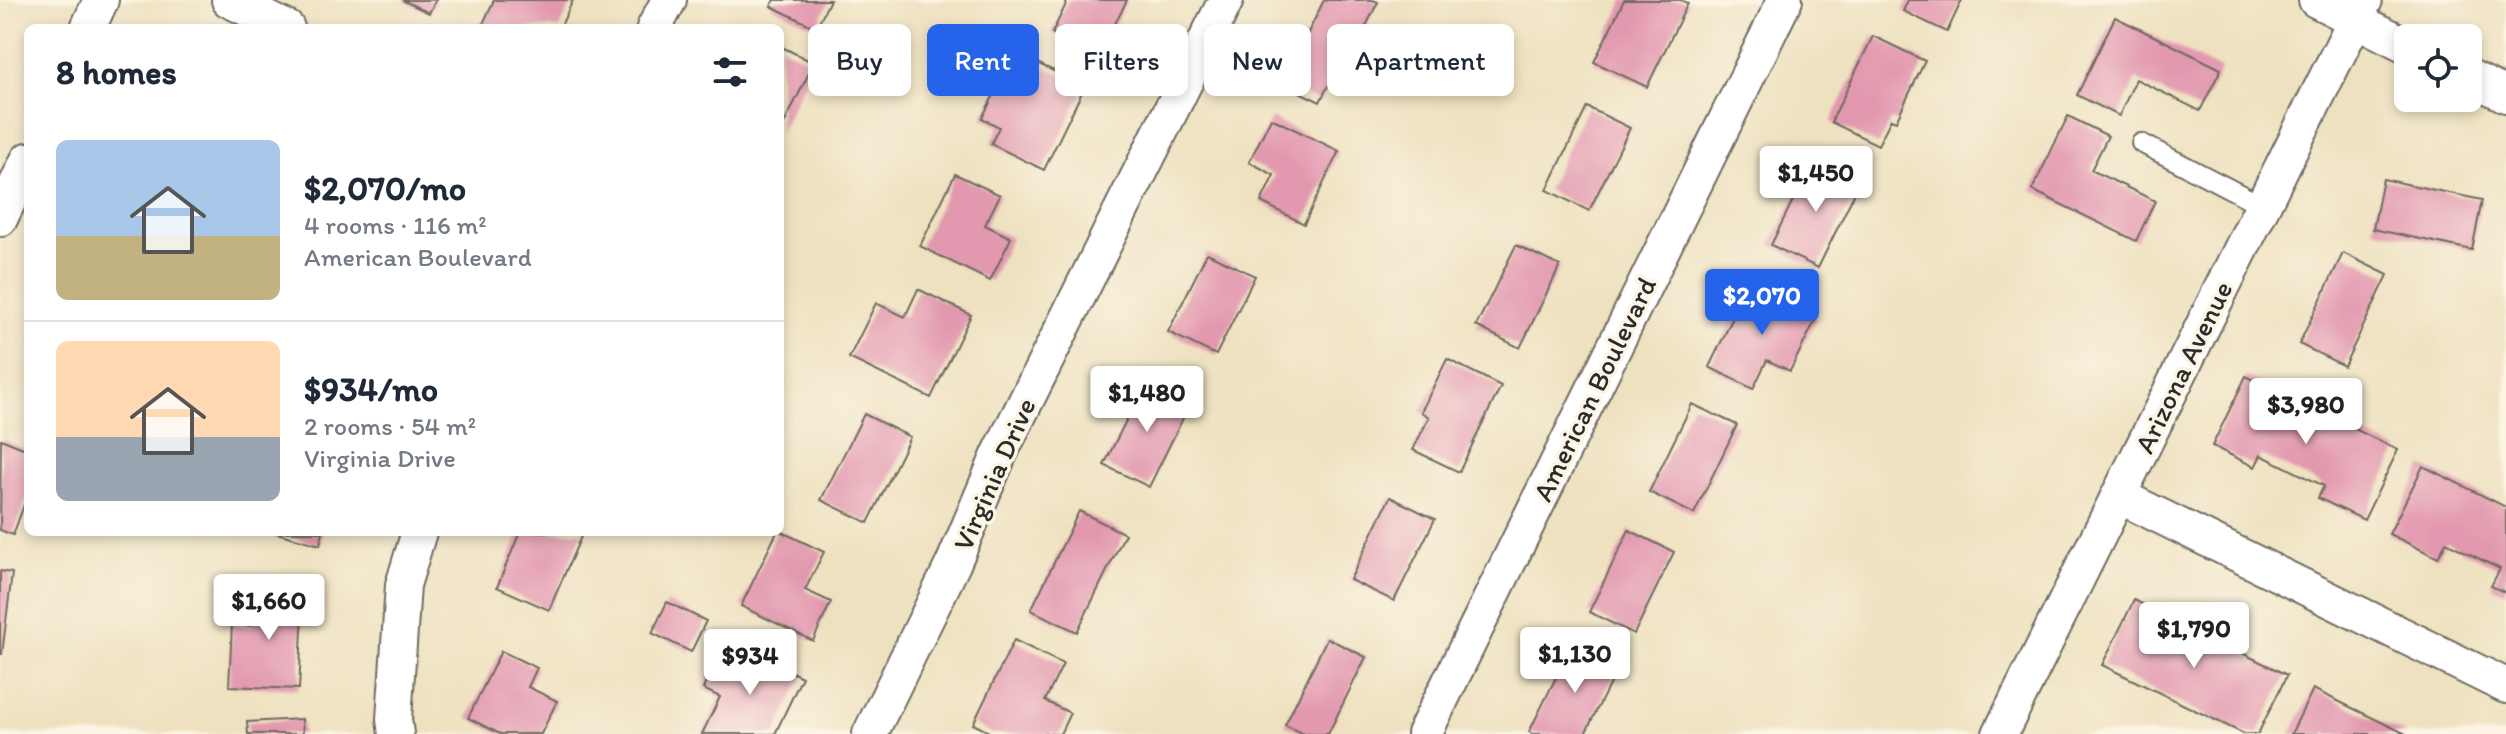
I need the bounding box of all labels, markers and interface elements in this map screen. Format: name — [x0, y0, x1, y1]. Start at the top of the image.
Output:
chip: Buy — [808, 24, 911, 96]
chip: Rent — [927, 24, 1039, 96]
chip: Filters — [1055, 24, 1188, 96]
chip: New — [1204, 24, 1311, 96]
chip: Apartment — [1327, 24, 1514, 96]
map controls — [2394, 24, 2482, 112]
button: locate — [2394, 24, 2482, 112]
icon: filters — [708, 50, 752, 94]
text: 8 homes — [56, 52, 177, 93]
pin: $1,450 — [1751, 146, 1881, 214]
text: $1,450 — [1778, 156, 1854, 188]
text: $2,070/mo — [304, 168, 466, 209]
icon: home — [120, 172, 216, 268]
text: 4 rooms · 116 m² — [304, 209, 487, 241]
text: American Boulevard — [304, 241, 532, 273]
pin: $2,070 — [1697, 269, 1827, 337]
street label: American Boulevard — [1525, 271, 1663, 507]
street label: Arizona Avenue — [2127, 275, 2239, 459]
text: $2,070 — [1723, 279, 1801, 311]
pin: $1,480 — [1082, 366, 1212, 434]
text: $934/mo — [304, 369, 438, 410]
icon: home — [120, 373, 216, 469]
text: $1,480 — [1108, 376, 1186, 408]
pin: $3,980 — [2241, 378, 2371, 446]
text: $3,980 — [2267, 388, 2345, 420]
street label: Virginia Drive — [945, 392, 1043, 556]
text: 2 rooms · 54 m² — [304, 410, 476, 442]
text: Virginia Drive — [304, 442, 456, 474]
pin: $1,660 — [204, 574, 334, 642]
text: $1,660 — [232, 584, 306, 616]
pin: $1,790 — [2129, 602, 2259, 670]
text: $1,790 — [2157, 612, 2231, 644]
pin: $1,130 — [1510, 627, 1640, 695]
pin: $934 — [703, 629, 797, 697]
text: $1,130 — [1538, 637, 1612, 669]
text: $934 — [722, 639, 778, 671]

